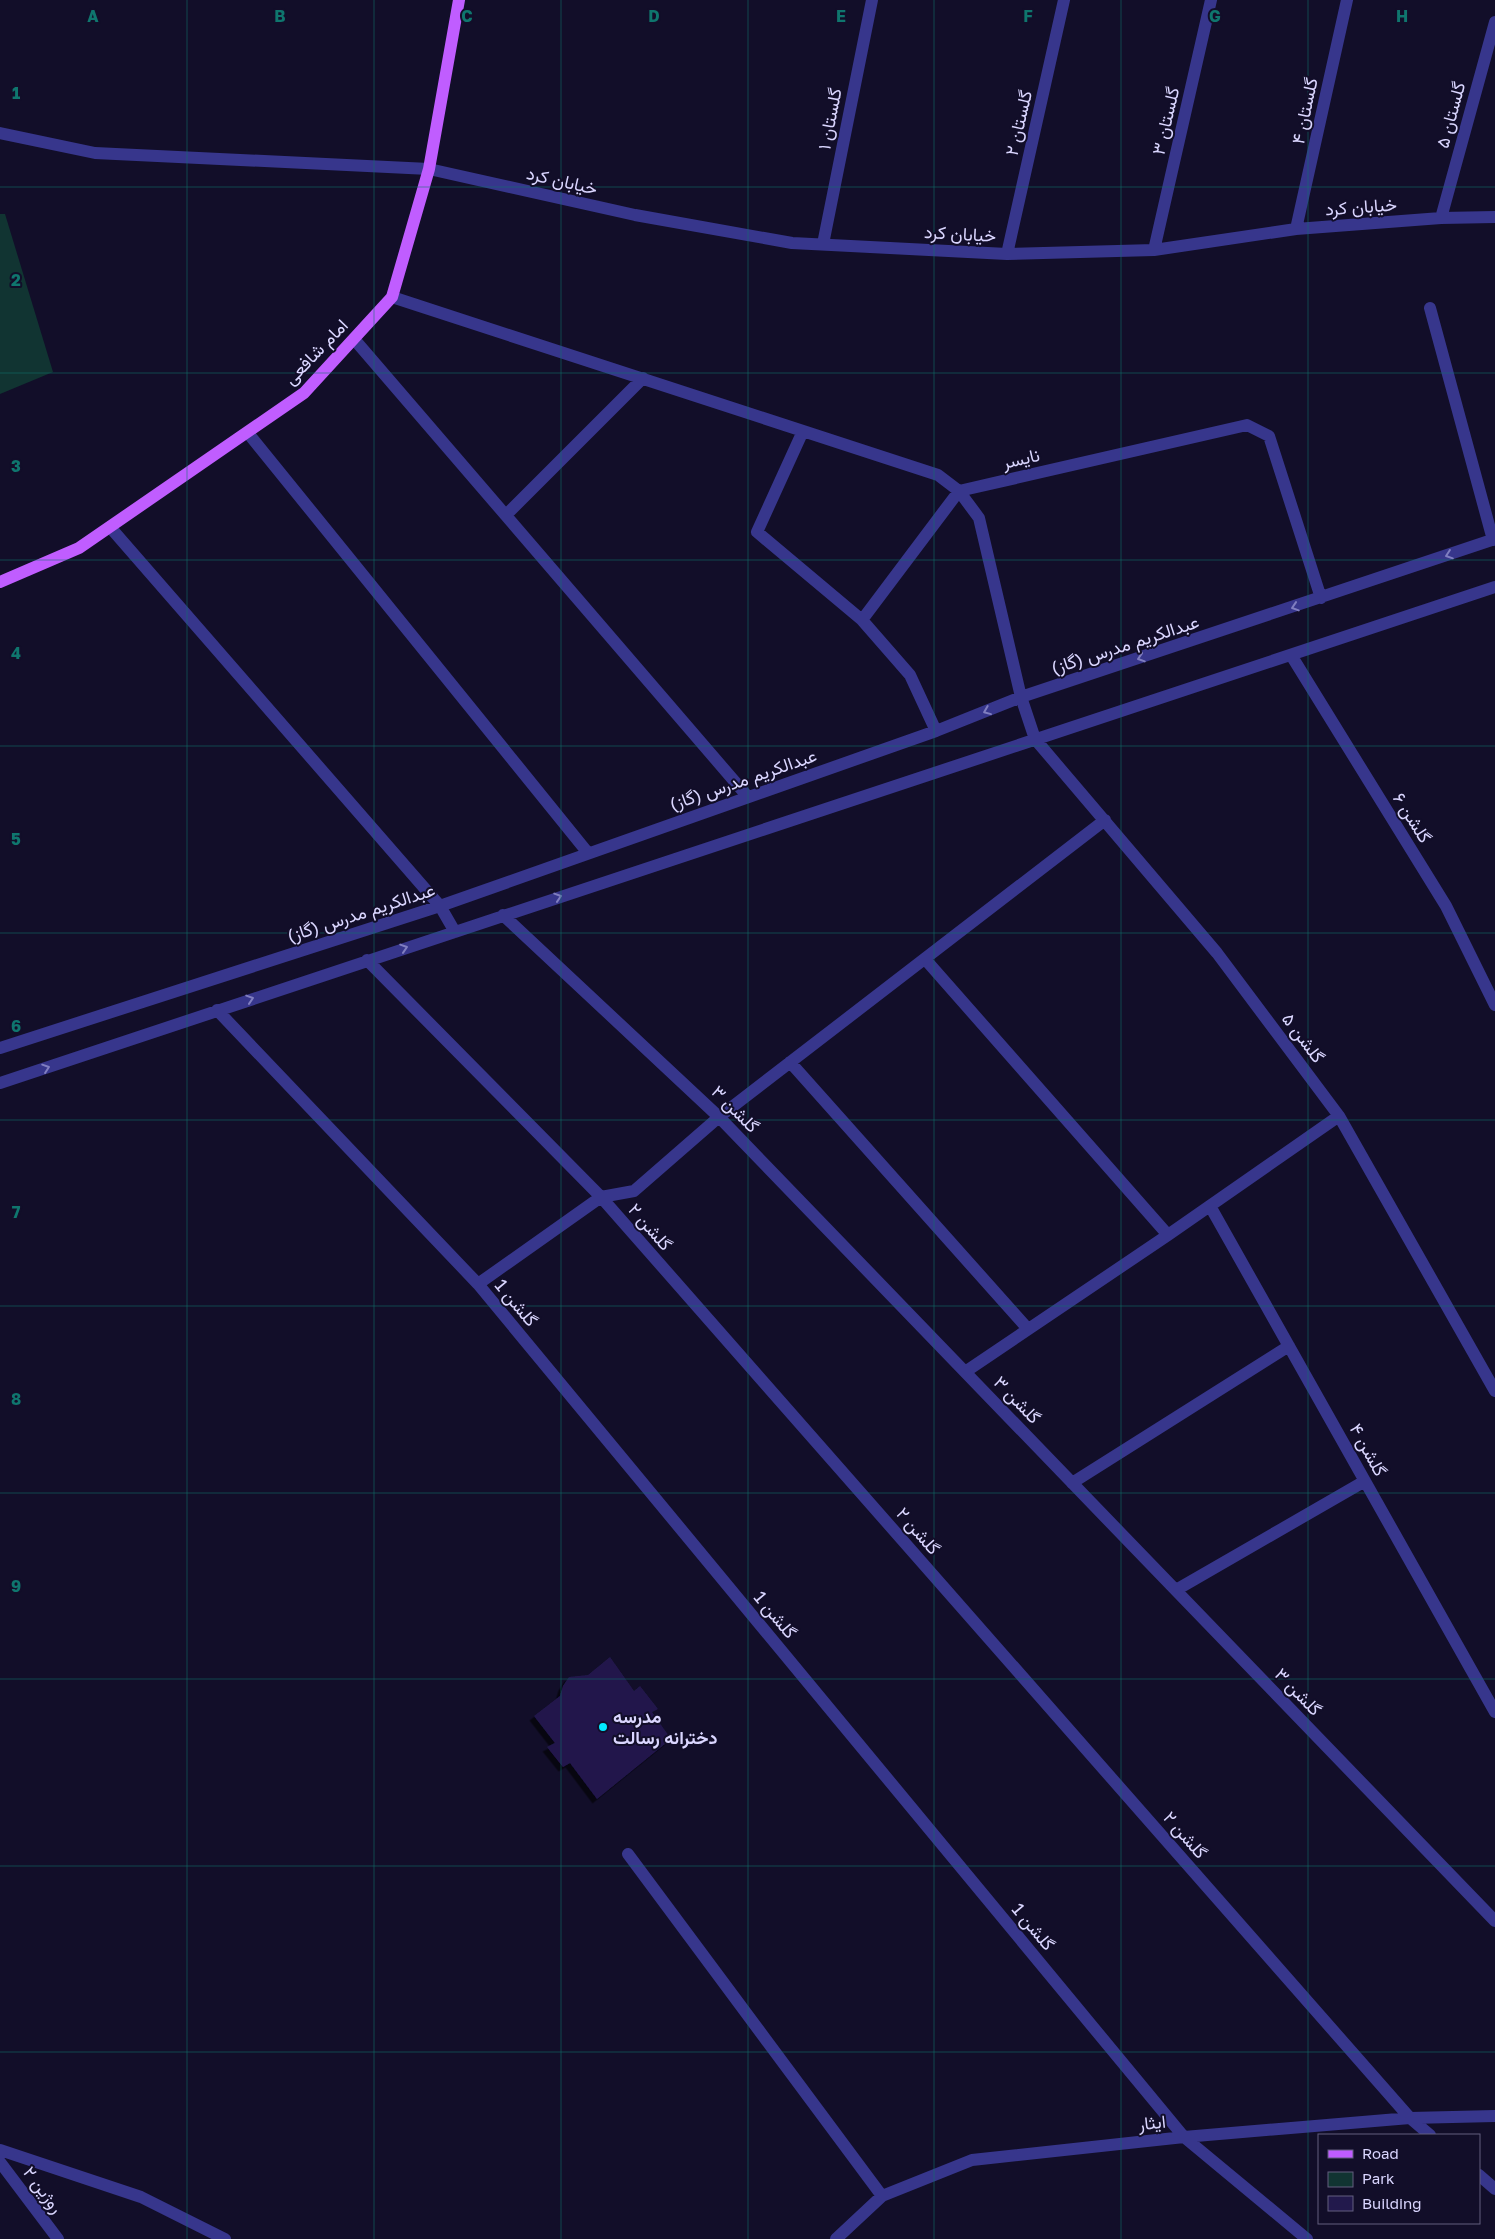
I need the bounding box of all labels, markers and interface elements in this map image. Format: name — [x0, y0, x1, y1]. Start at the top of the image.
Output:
text: A — [87, 6, 99, 26]
text: B — [274, 6, 286, 26]
text: C — [461, 6, 473, 26]
text: D — [648, 6, 660, 26]
text: E — [836, 6, 846, 26]
text: F — [1023, 6, 1033, 26]
text: G — [1209, 6, 1221, 26]
text: H — [1396, 6, 1408, 26]
street label: گلستان ۴ — [1286, 75, 1322, 146]
street label: گلستان ۵ — [1431, 79, 1469, 150]
text: 1 — [12, 83, 20, 103]
street label: گلستان ۳ — [1147, 85, 1184, 157]
street label: گلستان ۱ — [812, 86, 846, 152]
street label: گلستان ۲ — [1000, 88, 1036, 158]
street label: خیابان کرد — [524, 161, 600, 200]
street label: خیابان کرد — [1324, 193, 1398, 220]
street label: خیابان کرد — [923, 220, 997, 247]
text: 2 — [11, 270, 21, 290]
street label: امام شافعی — [279, 314, 353, 390]
street label: نایسر — [999, 443, 1042, 474]
text: 3 — [11, 456, 21, 476]
one-way arrow — [1445, 549, 1454, 559]
one-way arrow — [1291, 601, 1300, 611]
street label: عبدالکریم مدرس (گاز) — [1048, 610, 1202, 680]
text: 4 — [11, 643, 21, 663]
one-way arrow — [1137, 652, 1145, 662]
one-way arrow — [983, 705, 992, 715]
street label: عبدالکریم مدرس (گاز) — [666, 744, 820, 816]
street label: گلشن ۶ — [1388, 788, 1437, 847]
text: 5 — [11, 829, 21, 849]
street label: عبدالکریم مدرس (گاز) — [284, 878, 438, 948]
one-way arrow — [554, 892, 562, 902]
one-way arrow — [400, 944, 408, 954]
one-way arrow — [245, 995, 254, 1005]
street label: گلشن ۵ — [1277, 1008, 1330, 1067]
text: 6 — [11, 1016, 21, 1036]
one-way arrow — [42, 1063, 50, 1073]
street label: گلشن ۳ — [707, 1080, 764, 1137]
street label: گلشن ۲ — [623, 1198, 677, 1255]
text: 7 — [12, 1202, 21, 1222]
street label: گلشن 1 — [490, 1274, 543, 1331]
street label: گلشن ۳ — [989, 1371, 1046, 1429]
text: 8 — [11, 1389, 21, 1409]
street label: گلشن ۴ — [1345, 1419, 1392, 1480]
street label: گلشن ۲ — [891, 1502, 945, 1559]
text: 9 — [11, 1576, 21, 1596]
street label: گلشن 1 — [749, 1586, 802, 1643]
street label: گلشن ۳ — [1270, 1663, 1327, 1721]
place label: مدرسه دخترانه رسالت — [613, 1705, 717, 1749]
marker: مدرسه دخترانه رسالت — [597, 1721, 609, 1733]
street label: گلشن ۲ — [1158, 1806, 1212, 1863]
street label: گلشن 1 — [1007, 1898, 1060, 1955]
street label: ایثار — [1136, 2110, 1167, 2135]
legend — [1318, 2134, 1480, 2224]
text: Road — [1362, 2144, 1399, 2162]
street label: روژین ۲ — [18, 2162, 69, 2218]
text: Park — [1362, 2169, 1395, 2187]
text: Building — [1362, 2194, 1422, 2212]

